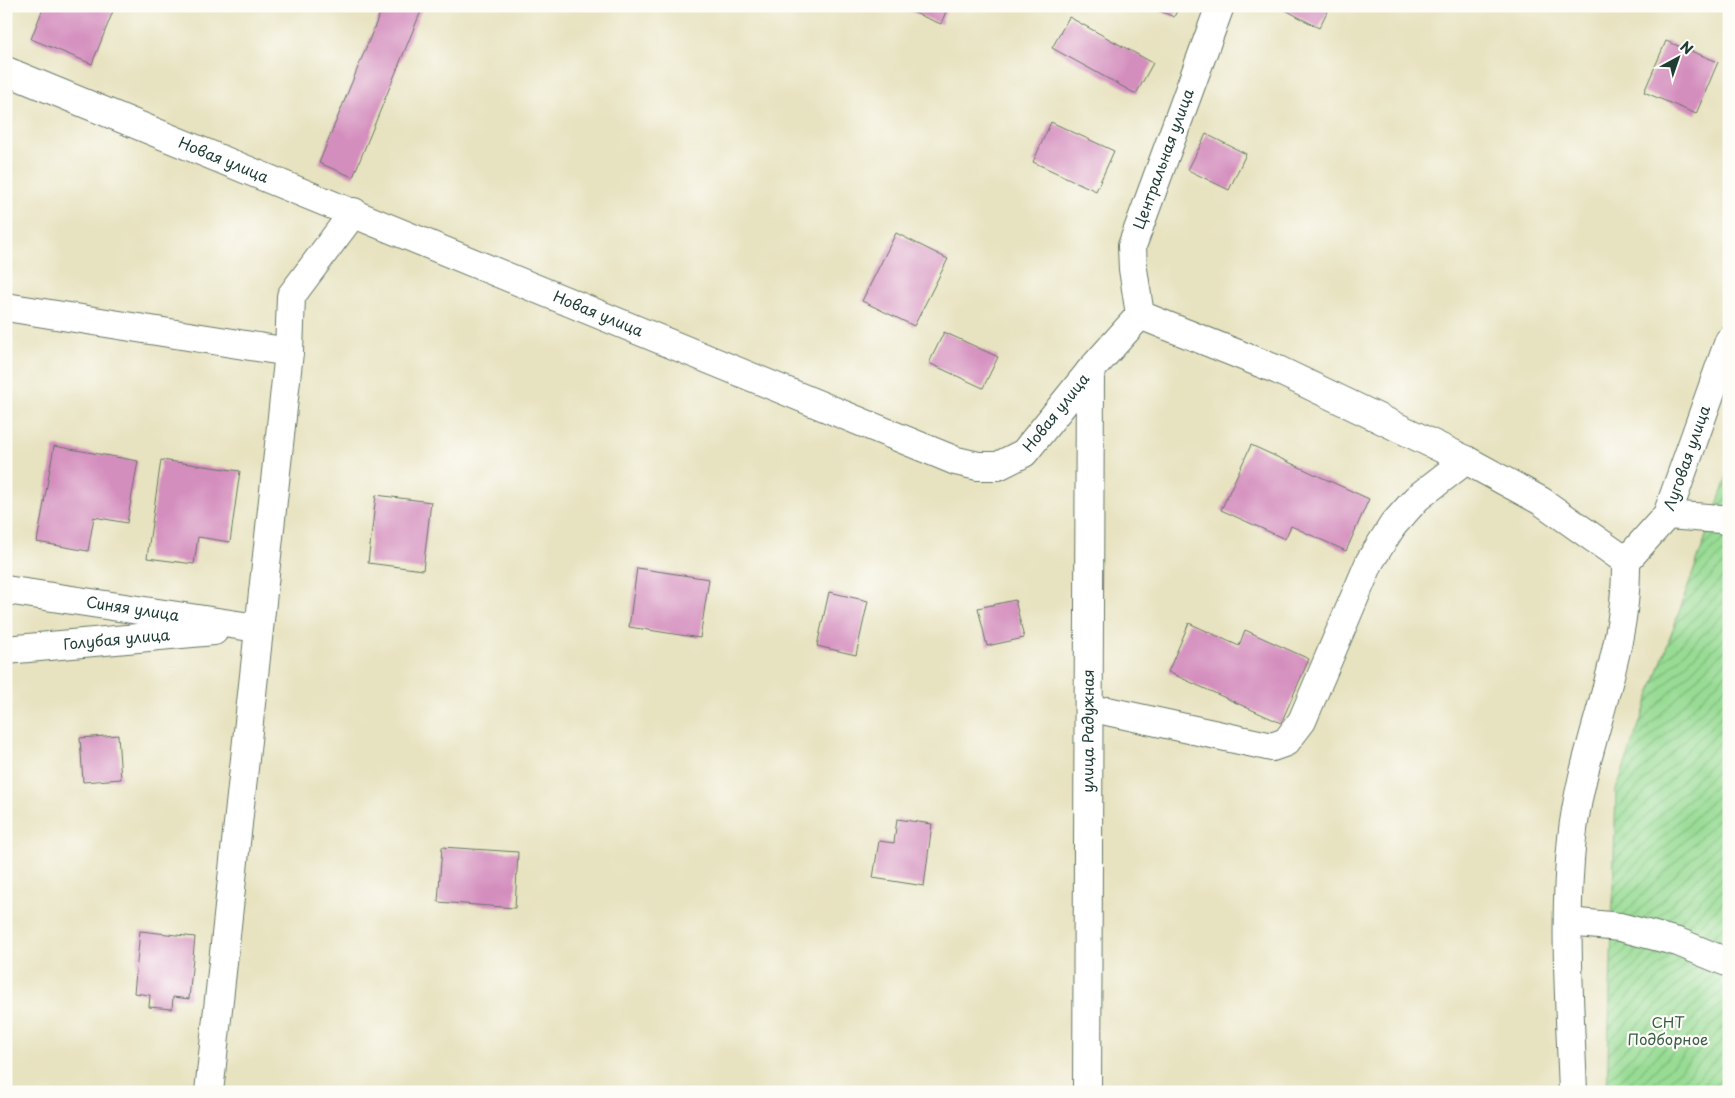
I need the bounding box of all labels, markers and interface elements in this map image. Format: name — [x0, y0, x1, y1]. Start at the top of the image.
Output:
north arrow — [1652, 32, 1702, 82]
text: N — [1676, 36, 1698, 59]
street label: Центральная улица — [1126, 85, 1199, 232]
street label: Новая улица — [175, 130, 273, 188]
street label: Новая улица — [550, 284, 648, 342]
street label: Новая улица — [1016, 367, 1094, 456]
street label: Луговая улица — [1656, 401, 1715, 513]
street label: Синяя улица — [85, 589, 181, 626]
street label: Голубая улица — [62, 622, 171, 655]
street label: улица Радужная — [1075, 669, 1099, 793]
park label: СНТ Подборное — [1628, 1010, 1708, 1050]

